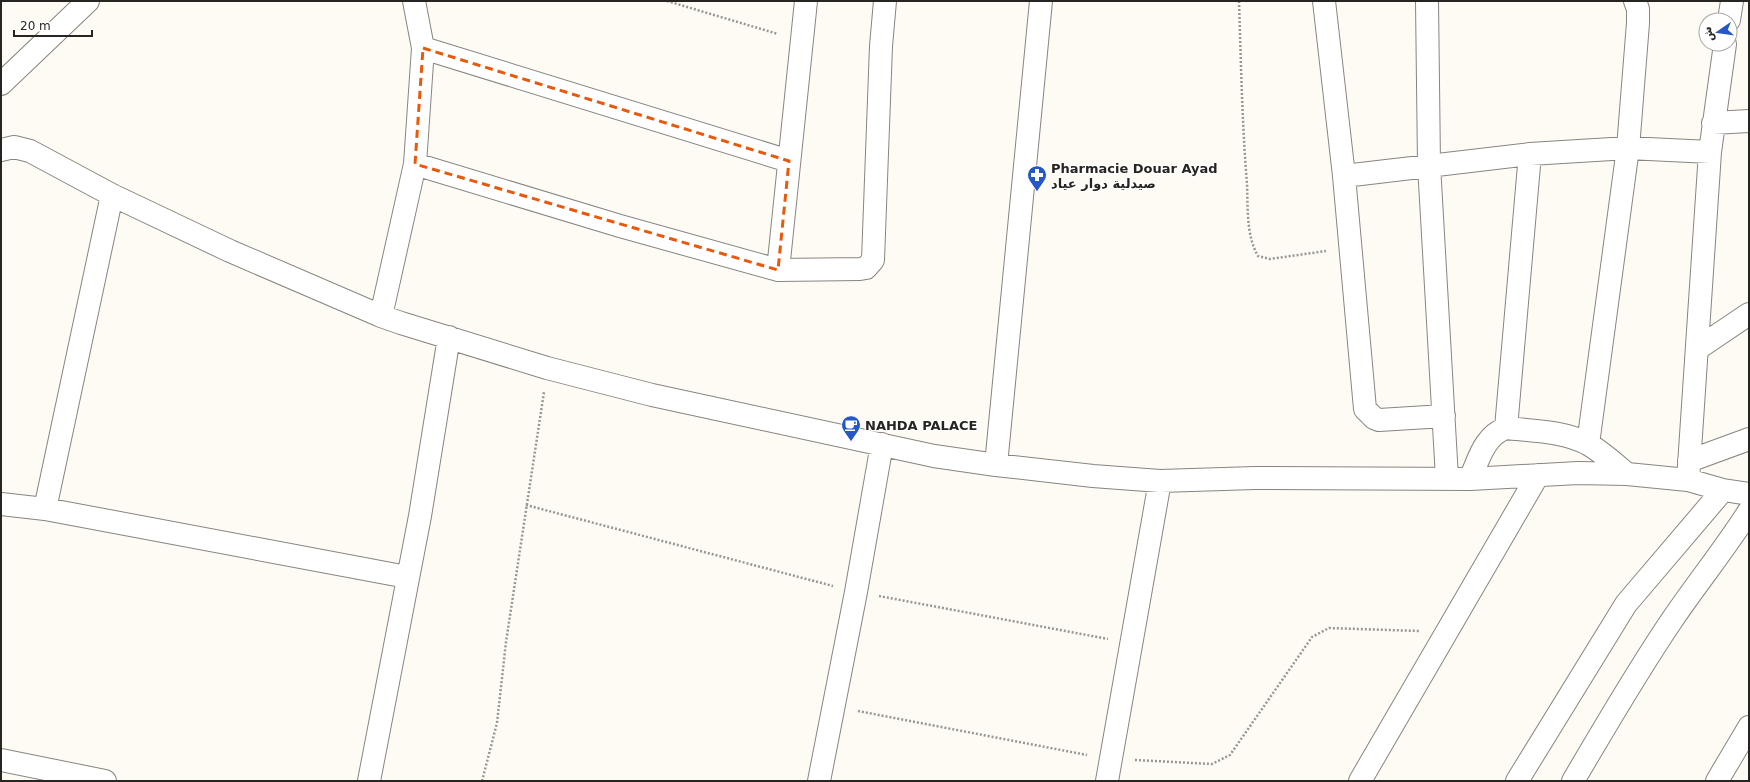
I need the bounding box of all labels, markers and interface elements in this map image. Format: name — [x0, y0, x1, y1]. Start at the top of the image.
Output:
scale bar — [14, 12, 92, 38]
north arrow — [1698, 12, 1738, 52]
text: 20 m — [20, 19, 51, 33]
text: ش — [1701, 25, 1717, 43]
place label: Pharmacie Douar Ayad صيدلية دوار عياد — [1051, 161, 1218, 191]
pharmacy icon: Pharmacie Douar Ayad صيدلية دوار عياد — [1026, 164, 1048, 192]
cafe icon: NAHDA PALACE — [840, 414, 862, 442]
place label: NAHDA PALACE — [865, 418, 977, 433]

